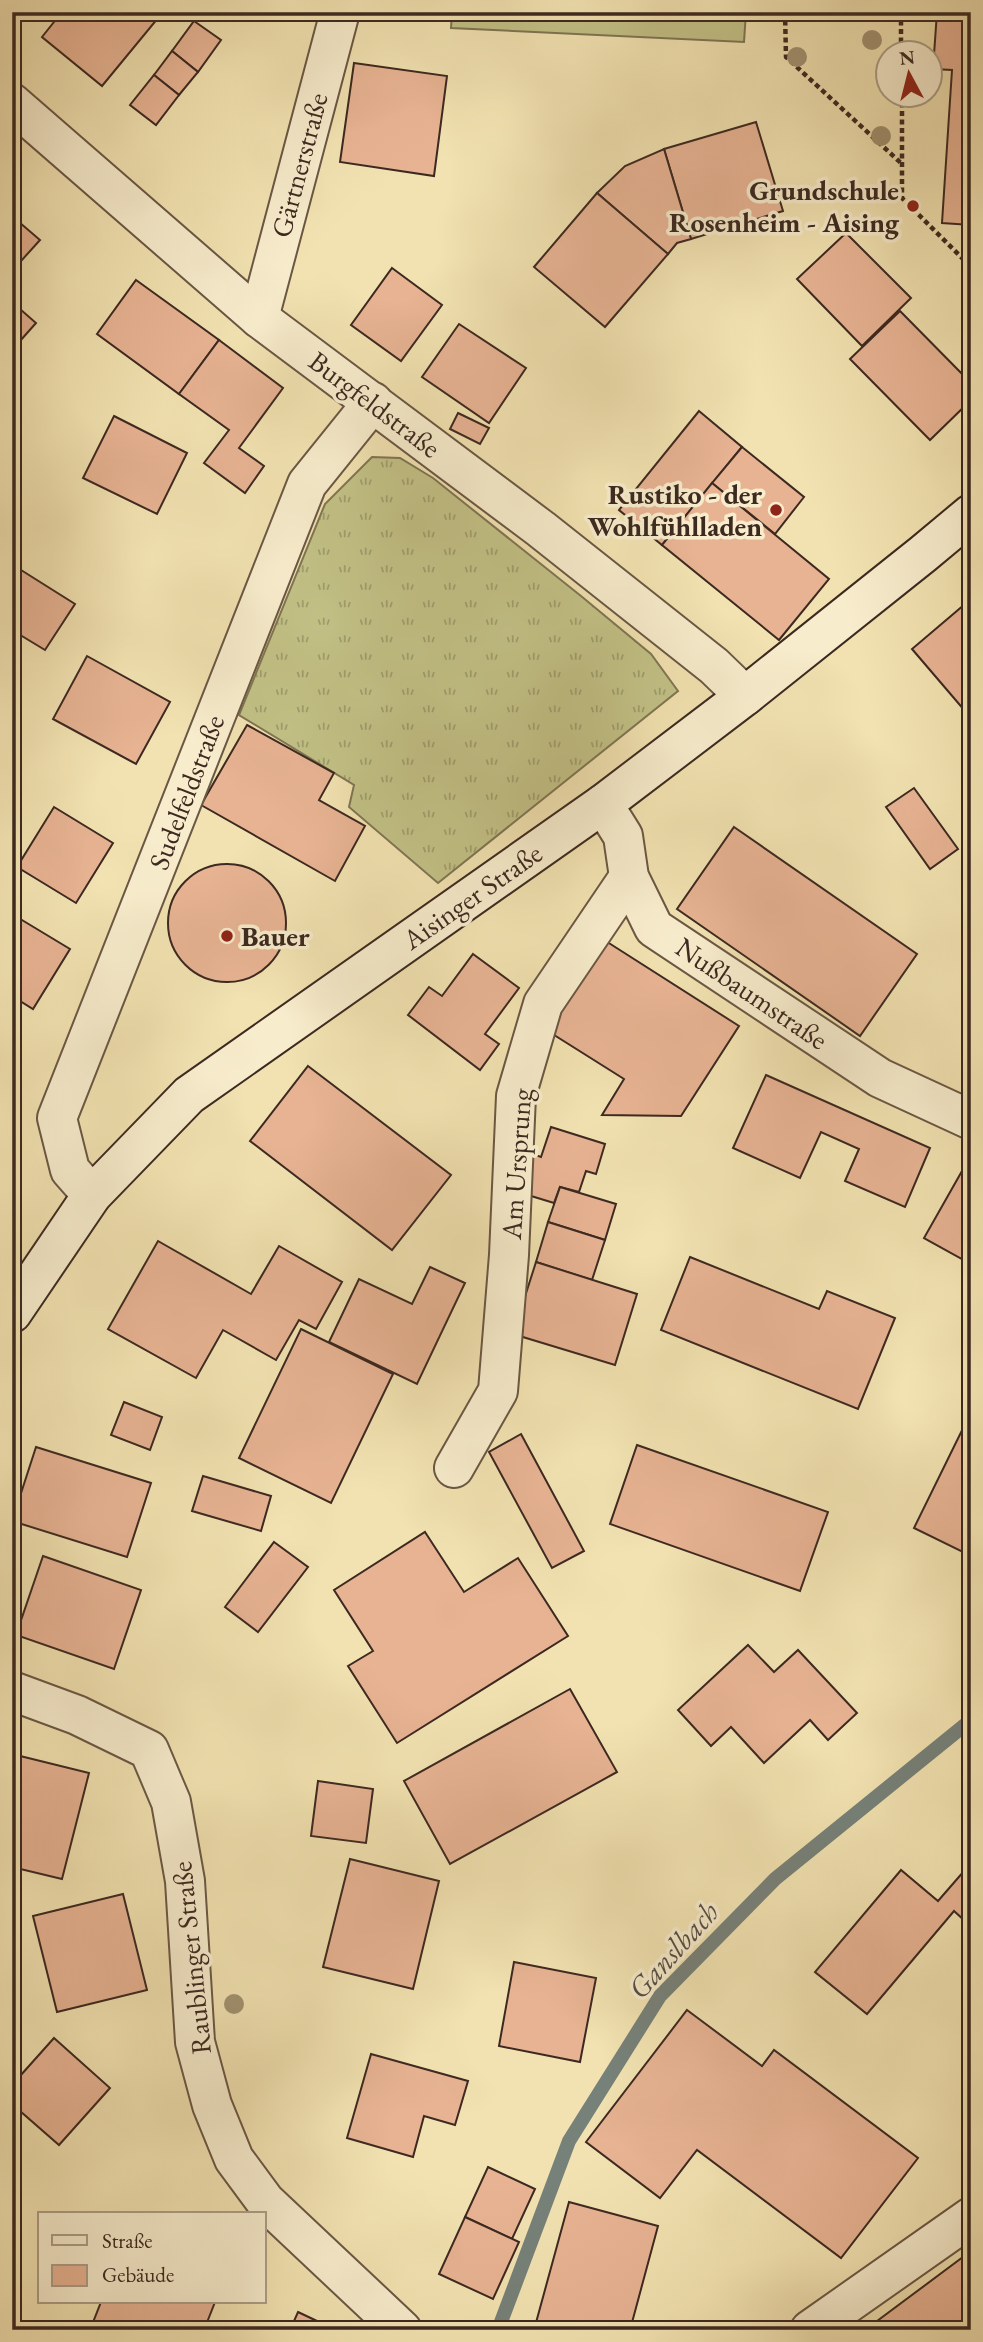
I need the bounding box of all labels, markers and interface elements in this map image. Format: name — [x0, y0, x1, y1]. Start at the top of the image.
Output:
north arrow — [874, 38, 944, 108]
text: N — [898, 44, 917, 71]
street label: Gärtnerstraße — [262, 89, 336, 241]
place label: Grundschule Rosenheim - Aising — [669, 172, 900, 240]
marker: Grundschule Rosenheim - Aising — [905, 198, 921, 214]
street label: Burgfeldstraße — [302, 343, 448, 465]
place label: Rustiko - der Wohlfühlladen — [587, 476, 762, 544]
marker: Rustiko - der Wohlfühlladen — [768, 502, 784, 518]
street label: Sudelfeldstraße — [140, 709, 232, 875]
street label: Aisinger Straße — [394, 835, 549, 958]
place label: Bauer — [241, 918, 310, 954]
marker: Bauer — [219, 928, 235, 944]
street label: Nußbaumstraße — [669, 929, 835, 1057]
street label: Am Ursprung — [493, 1086, 539, 1242]
street label: Raublinger Straße — [163, 1860, 219, 2056]
water label: Ganslbach — [619, 1893, 727, 2007]
legend — [38, 2212, 266, 2304]
text: Straße — [102, 2227, 153, 2254]
text: Gebäude — [102, 2261, 174, 2288]

